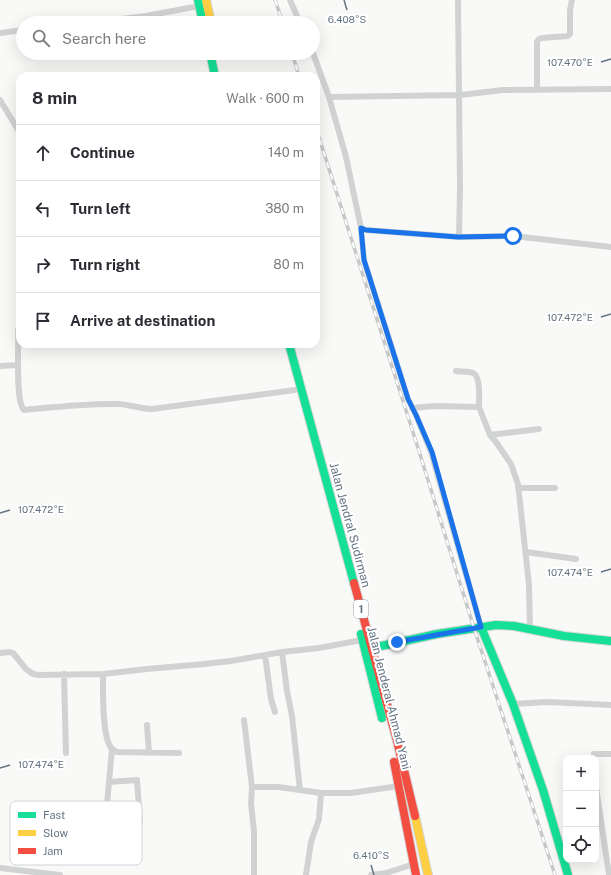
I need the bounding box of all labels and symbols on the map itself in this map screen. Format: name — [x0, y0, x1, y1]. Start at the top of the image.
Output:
text: 6.408°S — [328, 13, 367, 25]
text: 107.470°E — [547, 56, 593, 68]
route start — [504, 227, 522, 245]
text: 107.472°E — [547, 311, 593, 323]
street label: Jalan Jendral Sudirman — [327, 461, 373, 589]
text: 107.472°E — [18, 503, 64, 515]
text: 107.474°E — [547, 566, 593, 578]
road number: 1 — [354, 600, 368, 618]
street label: Jalan Jenderal Ahmad Yani — [364, 625, 414, 771]
route end — [388, 633, 406, 651]
text: 107.474°E — [18, 758, 64, 770]
legend — [10, 801, 142, 865]
text: Fast — [43, 809, 65, 821]
text: Slow — [43, 827, 69, 839]
text: Jam — [43, 845, 63, 857]
text: 6.410°S — [353, 849, 389, 861]

